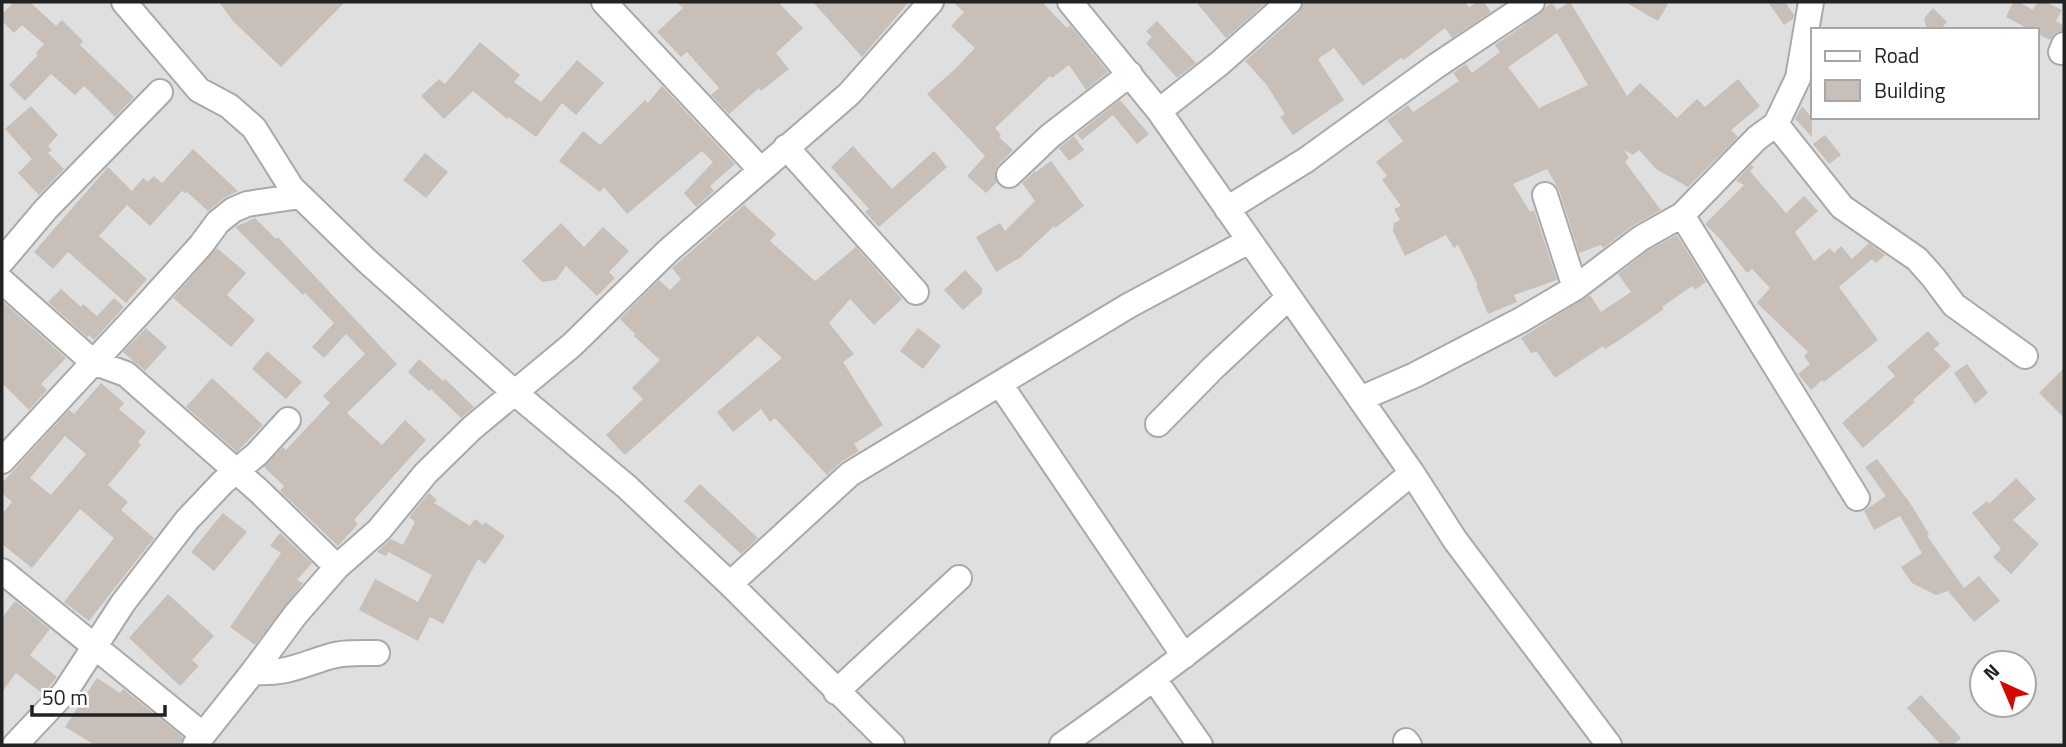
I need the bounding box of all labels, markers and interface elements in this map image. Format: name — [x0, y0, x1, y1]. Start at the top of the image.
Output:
legend — [1811, 28, 2038, 119]
text: Road — [1874, 39, 1919, 71]
text: Building — [1874, 74, 1946, 106]
north arrow — [1968, 649, 2038, 719]
text: N — [1976, 656, 2006, 686]
scale bar — [32, 674, 164, 718]
text: 50 m — [42, 681, 88, 713]

